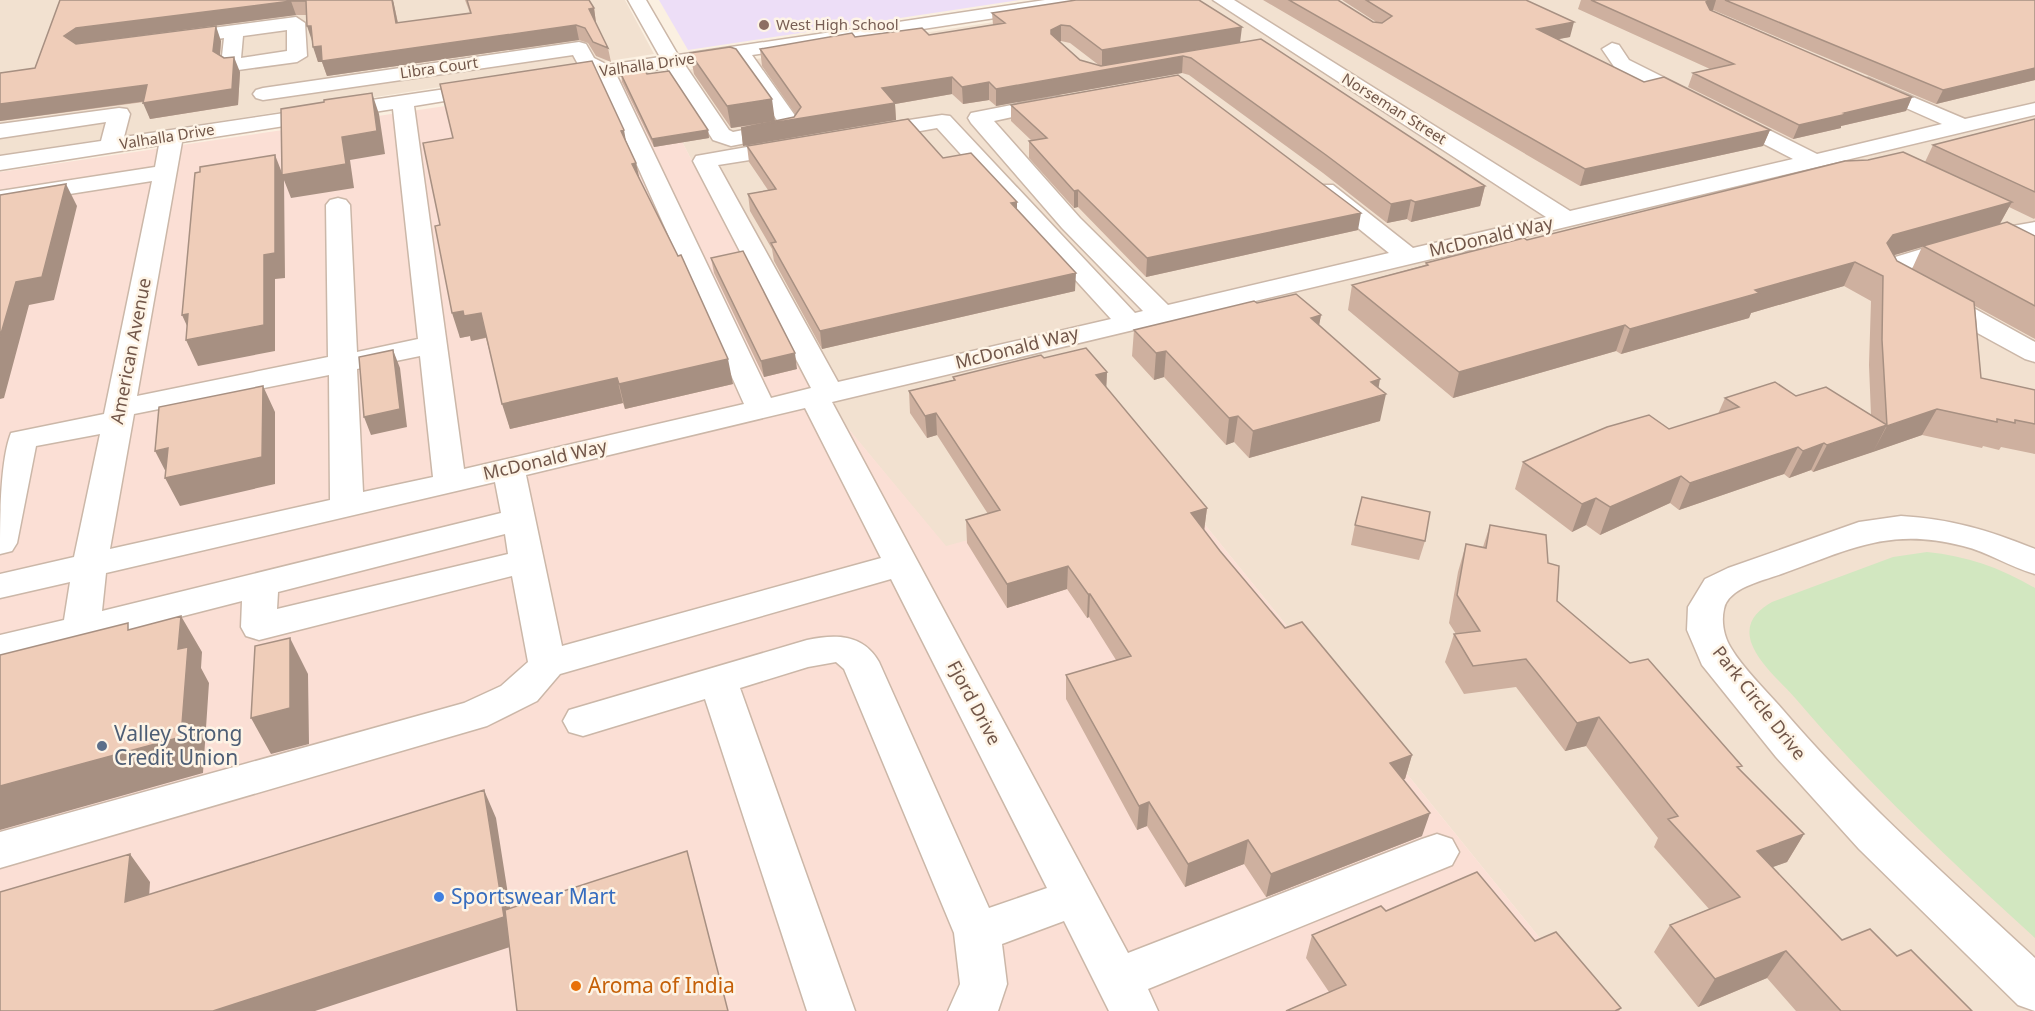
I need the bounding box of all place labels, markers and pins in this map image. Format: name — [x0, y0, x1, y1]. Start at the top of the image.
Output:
place label: West High School — [776, 14, 899, 34]
marker: West High School — [757, 18, 771, 32]
place label: Valley Strong Credit Union — [114, 719, 242, 771]
marker: Valley Strong Credit Union — [95, 739, 109, 753]
place label: Sportswear Mart — [451, 882, 616, 910]
marker: Sportswear Mart — [432, 890, 446, 904]
place label: Aroma of India — [588, 971, 735, 999]
marker: Aroma of India — [569, 979, 583, 993]

